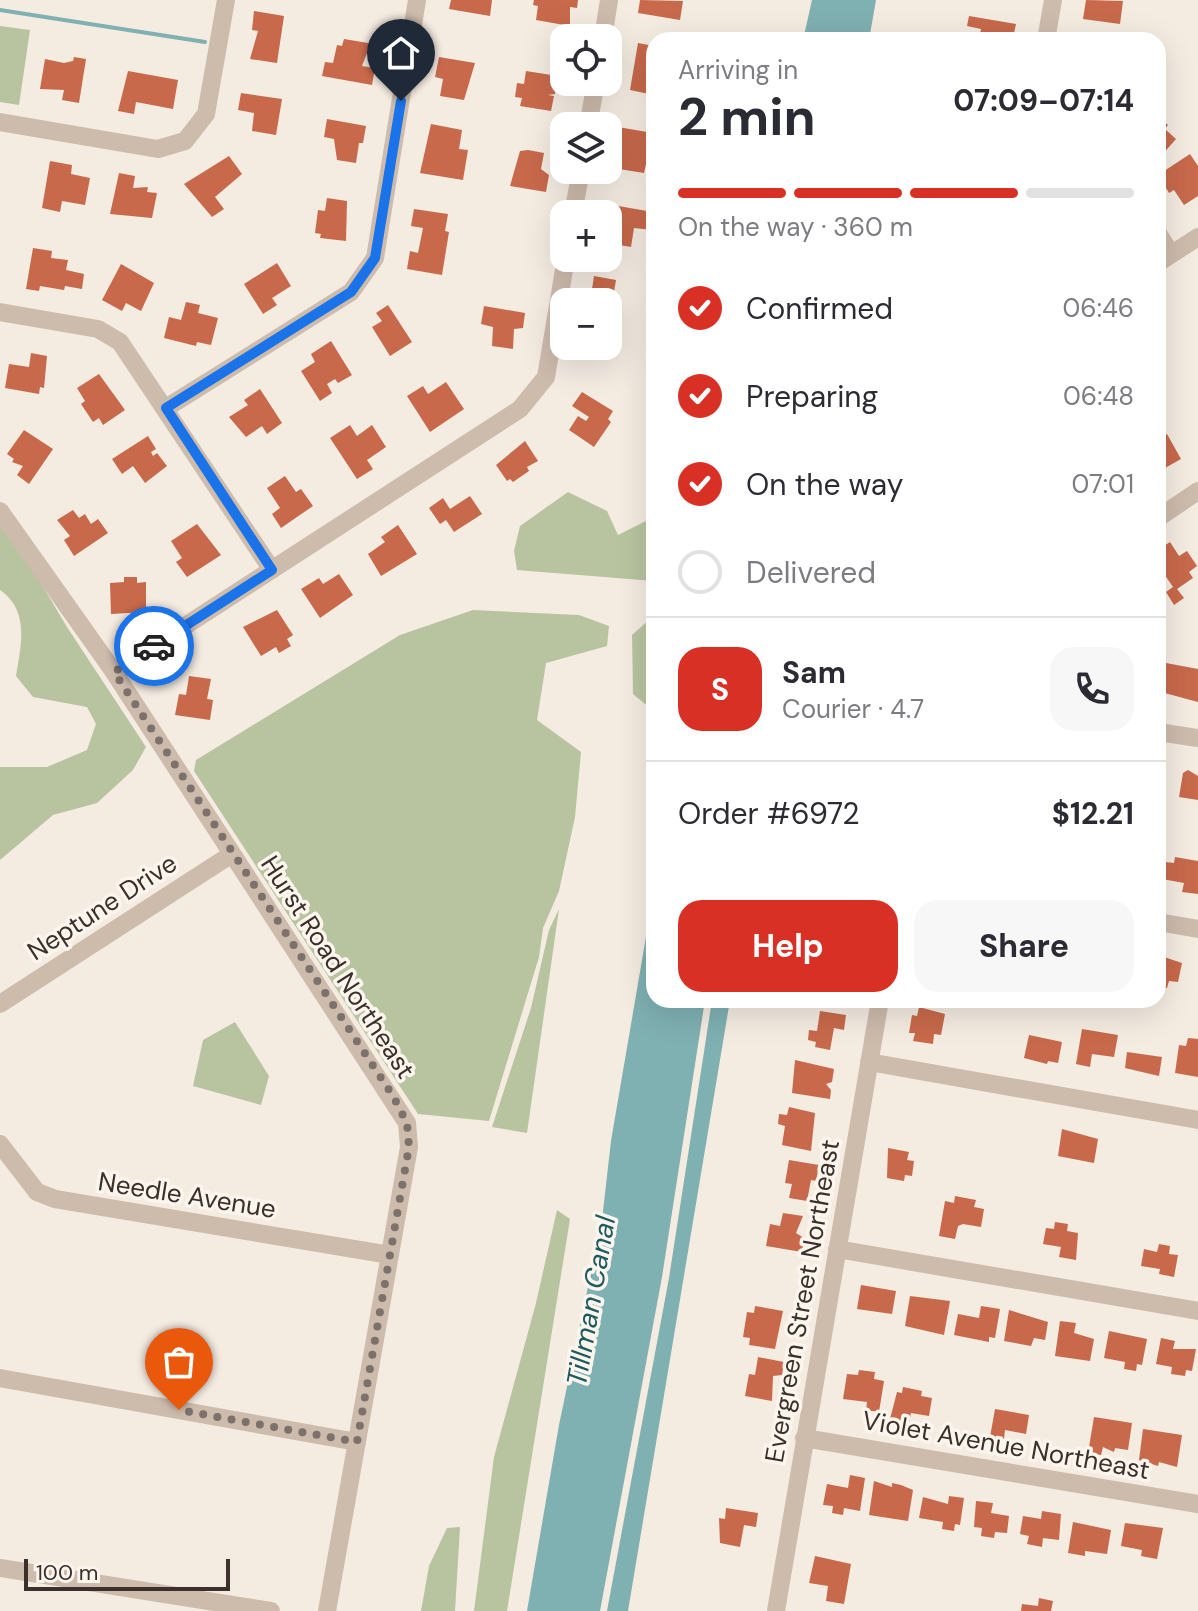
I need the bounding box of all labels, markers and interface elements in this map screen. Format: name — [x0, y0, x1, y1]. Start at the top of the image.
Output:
pin — [367, 19, 435, 101]
map controls — [550, 24, 622, 360]
button: locate — [550, 24, 622, 96]
icon: home — [379, 31, 423, 75]
text: Arriving in — [678, 53, 798, 87]
text: 07:09–07:14 — [953, 81, 1134, 120]
text: 2 min — [678, 83, 816, 151]
button: layers — [550, 112, 622, 184]
button: + — [550, 200, 622, 272]
text: On the way · 360 m — [678, 210, 913, 244]
icon: check — [678, 286, 722, 330]
button: − — [550, 288, 622, 360]
text: Confirmed — [746, 289, 893, 328]
text: 06:46 — [1063, 291, 1134, 325]
icon: check — [678, 374, 722, 418]
text: Preparing — [746, 377, 878, 416]
text: 06:48 — [1063, 379, 1134, 413]
icon: check — [678, 462, 722, 506]
text: On the way — [746, 465, 903, 504]
text: 07:01 — [1072, 467, 1134, 501]
text: Delivered — [746, 553, 876, 592]
courier — [114, 606, 194, 686]
icon: car — [132, 624, 176, 668]
button: phone — [1050, 647, 1134, 731]
text: Sam — [782, 653, 846, 692]
text: S — [711, 670, 729, 709]
text: Courier · 4.7 — [782, 692, 924, 726]
text: Order #6972 — [678, 794, 860, 833]
text: $12.21 — [1052, 794, 1134, 833]
street label: Neptune Drive — [21, 846, 183, 968]
street label: Hurst Road Northeast — [253, 849, 423, 1085]
button: Help — [678, 900, 898, 992]
button: Share — [914, 900, 1134, 992]
street label: Evergreen Street Northeast — [757, 1137, 847, 1465]
street label: Needle Avenue — [96, 1164, 278, 1226]
water label: Tillman Canal — [558, 1212, 624, 1389]
pin — [145, 1328, 213, 1410]
icon: bag — [157, 1340, 201, 1384]
street label: Violet Avenue Northeast — [860, 1403, 1152, 1487]
scale bar — [24, 1555, 230, 1591]
text: 100 m — [36, 1558, 98, 1587]

